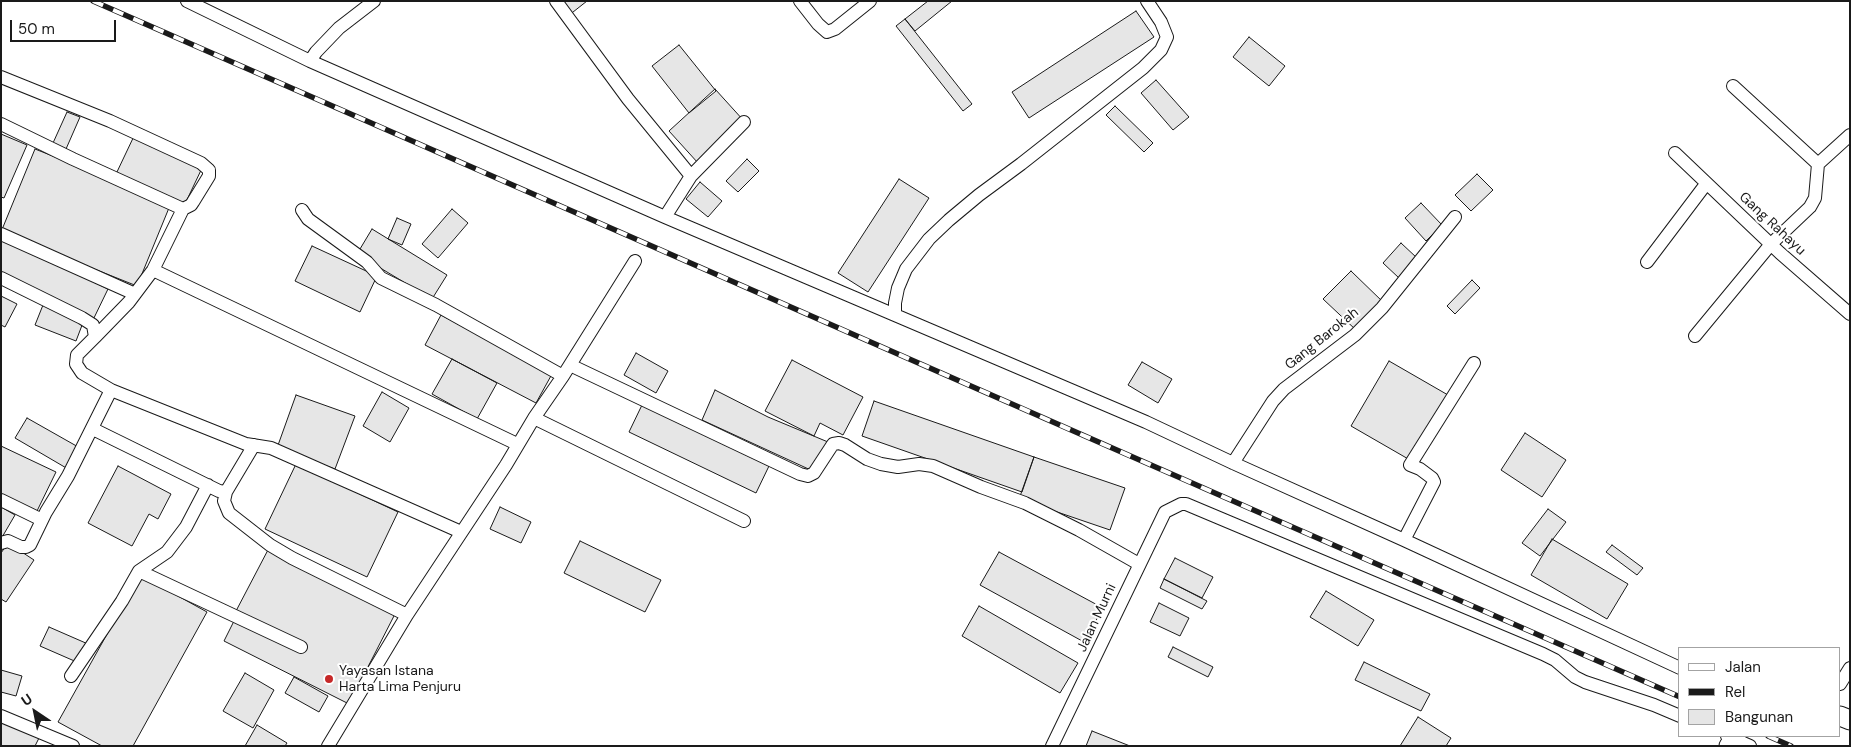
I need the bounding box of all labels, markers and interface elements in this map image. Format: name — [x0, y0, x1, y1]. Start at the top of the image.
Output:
scale bar — [12, 10, 119, 42]
text: 50 m — [18, 19, 55, 39]
street label: Gang Rahayu — [1735, 189, 1809, 259]
street label: Gang Barokah — [1282, 304, 1362, 374]
street label: Jalan Murni — [1074, 581, 1120, 655]
legend — [1678, 647, 1841, 737]
text: Jalan — [1725, 657, 1761, 677]
place label: Yayasan Istana Harta Lima Penjuru — [339, 663, 461, 696]
marker: Yayasan Istana Harta Lima Penjuru — [323, 673, 335, 685]
text: Rel — [1725, 682, 1745, 702]
north arrow — [10, 687, 60, 737]
text: U — [18, 689, 36, 710]
text: Bangunan — [1725, 707, 1793, 727]

